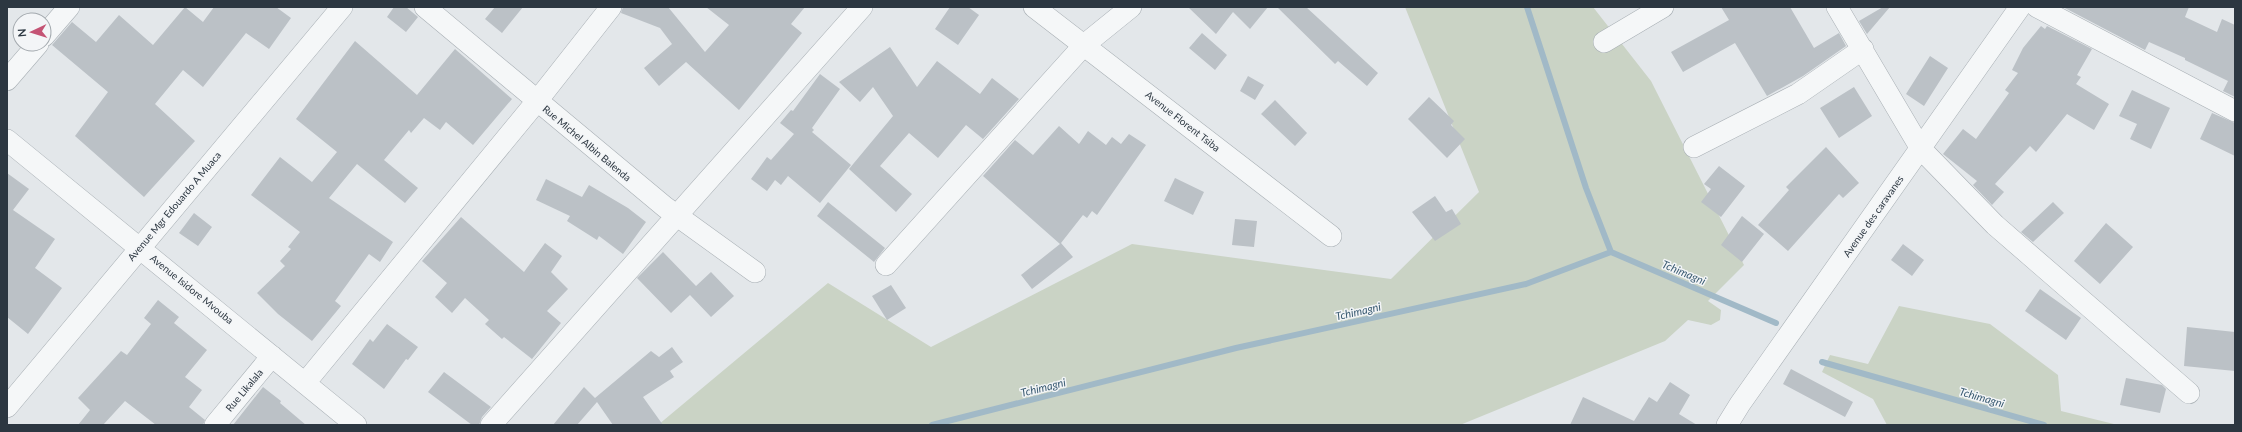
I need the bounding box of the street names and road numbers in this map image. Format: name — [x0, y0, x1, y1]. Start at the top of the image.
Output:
street label: Avenue Florent Tsiba — [1143, 88, 1223, 154]
street label: Rue Michel Albin Balenda — [540, 103, 634, 184]
street label: Avenue Mgr Edouardo A Muaca — [125, 149, 223, 263]
street label: Avenue des caravanes — [1840, 173, 1906, 259]
street label: Avenue Isidore Mvouba — [148, 252, 236, 326]
street label: Rue Likalala — [223, 366, 265, 414]

